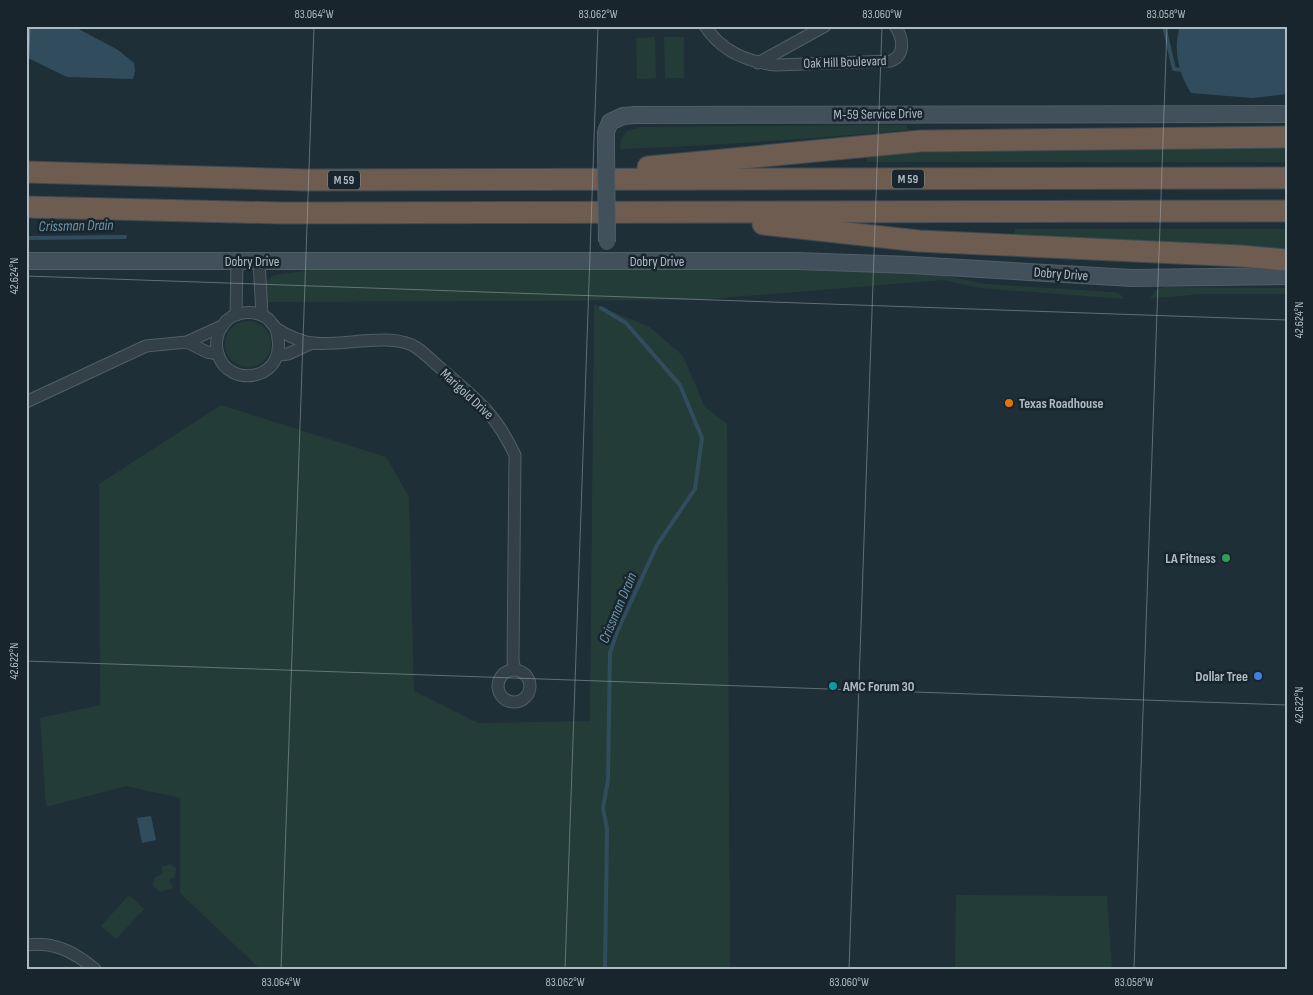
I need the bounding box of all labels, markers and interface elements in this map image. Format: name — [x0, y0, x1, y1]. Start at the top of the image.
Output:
text: 83.064°W — [295, 7, 334, 22]
text: 83.062°W — [578, 7, 618, 22]
text: 83.060°W — [862, 7, 902, 22]
text: 83.058°W — [1147, 7, 1186, 22]
street label: Oak Hill Boulevard — [803, 52, 887, 72]
street label: M-59 Service Drive — [833, 105, 923, 123]
road number: M 59 — [328, 170, 360, 190]
road number: M 59 — [892, 170, 924, 188]
water label: Crissman Drain — [38, 216, 114, 236]
street label: Dobry Drive — [225, 253, 279, 270]
street label: Dobry Drive — [630, 253, 684, 270]
text: 42.624°N — [7, 258, 22, 294]
street label: Dobry Drive — [1033, 264, 1089, 284]
text: 42.624°N — [1292, 302, 1307, 338]
street label: Marigold Drive — [437, 365, 497, 423]
place label: Texas Roadhouse — [1019, 395, 1104, 412]
marker: Texas Roadhouse — [1003, 397, 1015, 409]
place label: LA Fitness — [1165, 550, 1216, 567]
marker: LA Fitness — [1220, 552, 1232, 564]
water label: Crissman Drain — [595, 570, 641, 646]
text: 42.622°N — [7, 643, 22, 679]
place label: Dollar Tree — [1195, 668, 1248, 685]
marker: Dollar Tree — [1252, 670, 1264, 682]
place label: AMC Forum 30 — [842, 678, 915, 695]
marker: AMC Forum 30 — [827, 680, 839, 692]
text: 42.622°N — [1292, 687, 1307, 723]
text: 83.064°W — [262, 975, 301, 990]
text: 83.062°W — [545, 975, 585, 990]
text: 83.060°W — [829, 975, 869, 990]
text: 83.058°W — [1115, 975, 1154, 990]

